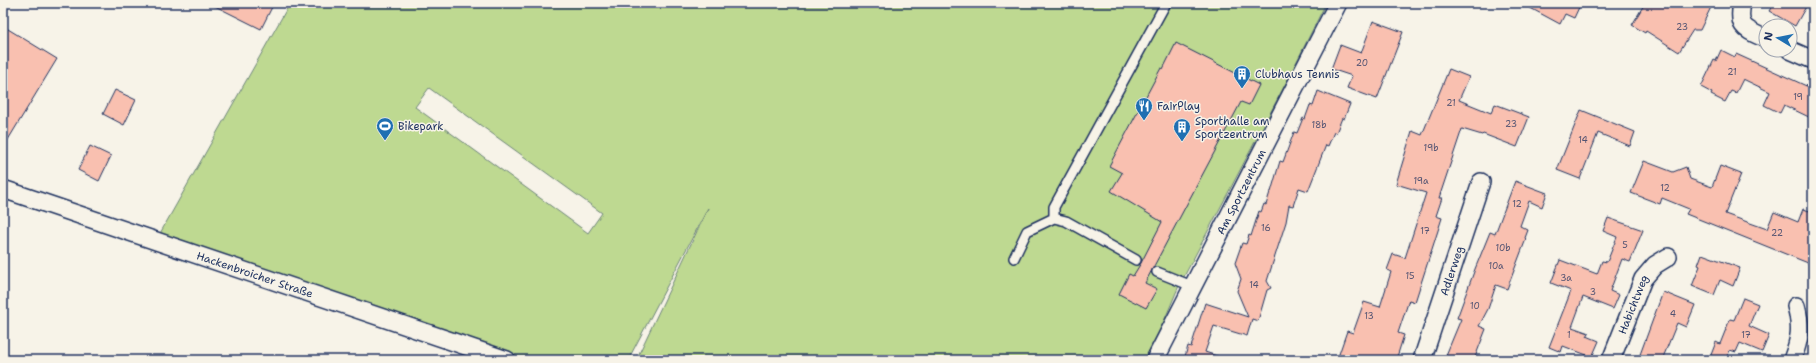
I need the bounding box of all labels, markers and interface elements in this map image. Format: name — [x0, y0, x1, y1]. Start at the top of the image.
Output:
north arrow — [1758, 18, 1798, 58]
house number: 23 — [1676, 21, 1688, 33]
text: N — [1761, 30, 1777, 42]
house number: 20 — [1356, 57, 1368, 69]
building icon: Clubhaus Tennis — [1232, 64, 1252, 89]
house number: 21 — [1727, 66, 1737, 78]
place label: Clubhaus Tennis — [1255, 67, 1340, 82]
house number: 19 — [1793, 91, 1803, 103]
restaurant icon: FairPlay — [1134, 96, 1154, 121]
house number: 21 — [1446, 97, 1456, 109]
place label: FairPlay — [1157, 99, 1200, 114]
place label: Sporthalle am Sportzentrum — [1195, 114, 1270, 142]
sports icon: Bikepark — [375, 116, 395, 141]
building icon: Sporthalle am Sportzentrum — [1172, 117, 1192, 142]
house number: 23 — [1505, 118, 1517, 130]
place label: Bikepark — [398, 119, 444, 134]
house number: 18b — [1311, 119, 1327, 131]
house number: 14 — [1578, 134, 1588, 146]
house number: 19b — [1423, 142, 1439, 154]
street label: Am Sportzentrum — [1214, 146, 1270, 237]
house number: 19a — [1413, 175, 1429, 187]
house number: 12 — [1660, 182, 1670, 194]
house number: 12 — [1512, 198, 1522, 210]
house number: 16 — [1261, 222, 1271, 234]
house number: 17 — [1420, 225, 1430, 237]
house number: 22 — [1771, 227, 1783, 239]
house number: 5 — [1622, 239, 1628, 251]
house number: 10b — [1495, 242, 1511, 254]
street label: Adlerweg — [1437, 244, 1467, 298]
street label: Hackenbroicher Straße — [195, 248, 315, 302]
house number: 10a — [1488, 260, 1504, 272]
house number: 15 — [1405, 270, 1415, 282]
street label: Habichtweg — [1615, 271, 1652, 337]
house number: 3a — [1560, 272, 1572, 284]
house number: 14 — [1249, 279, 1259, 291]
house number: 3 — [1590, 286, 1596, 298]
house number: 10 — [1470, 300, 1480, 312]
house number: 4 — [1670, 308, 1676, 320]
house number: 13 — [1364, 310, 1374, 322]
house number: 1 — [1567, 329, 1571, 341]
house number: 17 — [1741, 329, 1751, 341]

